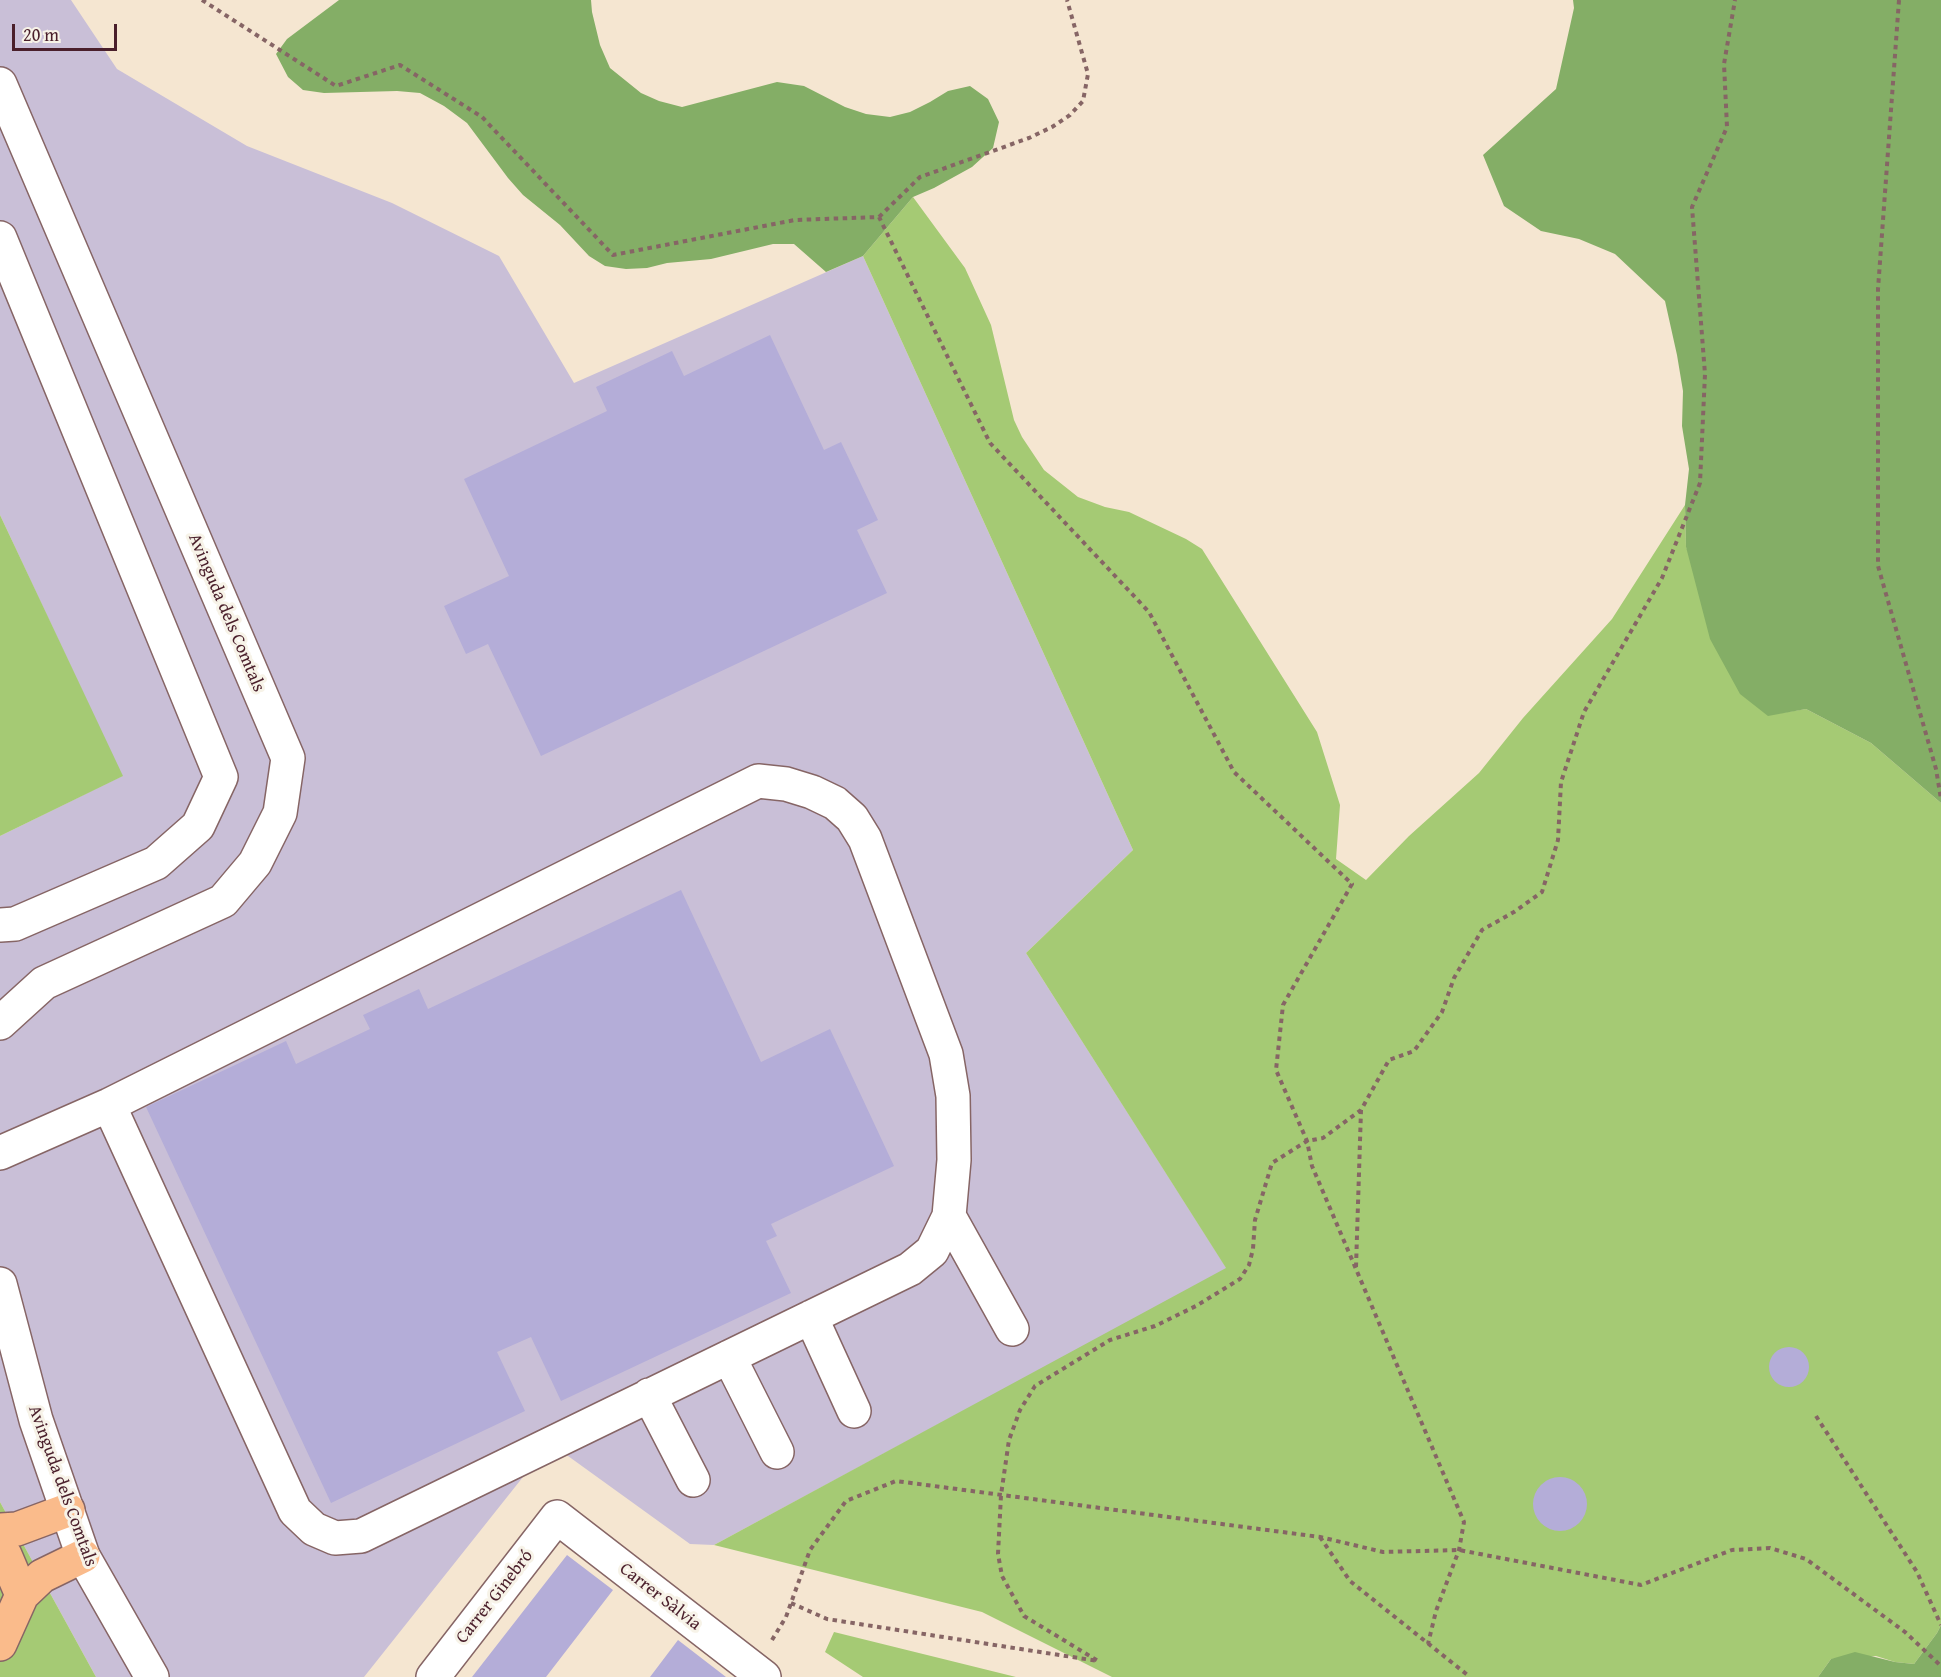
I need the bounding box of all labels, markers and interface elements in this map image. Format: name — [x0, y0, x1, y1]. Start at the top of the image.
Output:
scale bar — [15, 12, 120, 50]
text: 20 m — [23, 21, 59, 48]
street label: Avinguda dels Comtals — [183, 531, 269, 695]
street label: Avinguda dels Comtals — [23, 1402, 101, 1570]
street label: Carrer Ginebró — [452, 1546, 538, 1648]
street label: Carrer Sàlvia — [615, 1558, 705, 1636]

